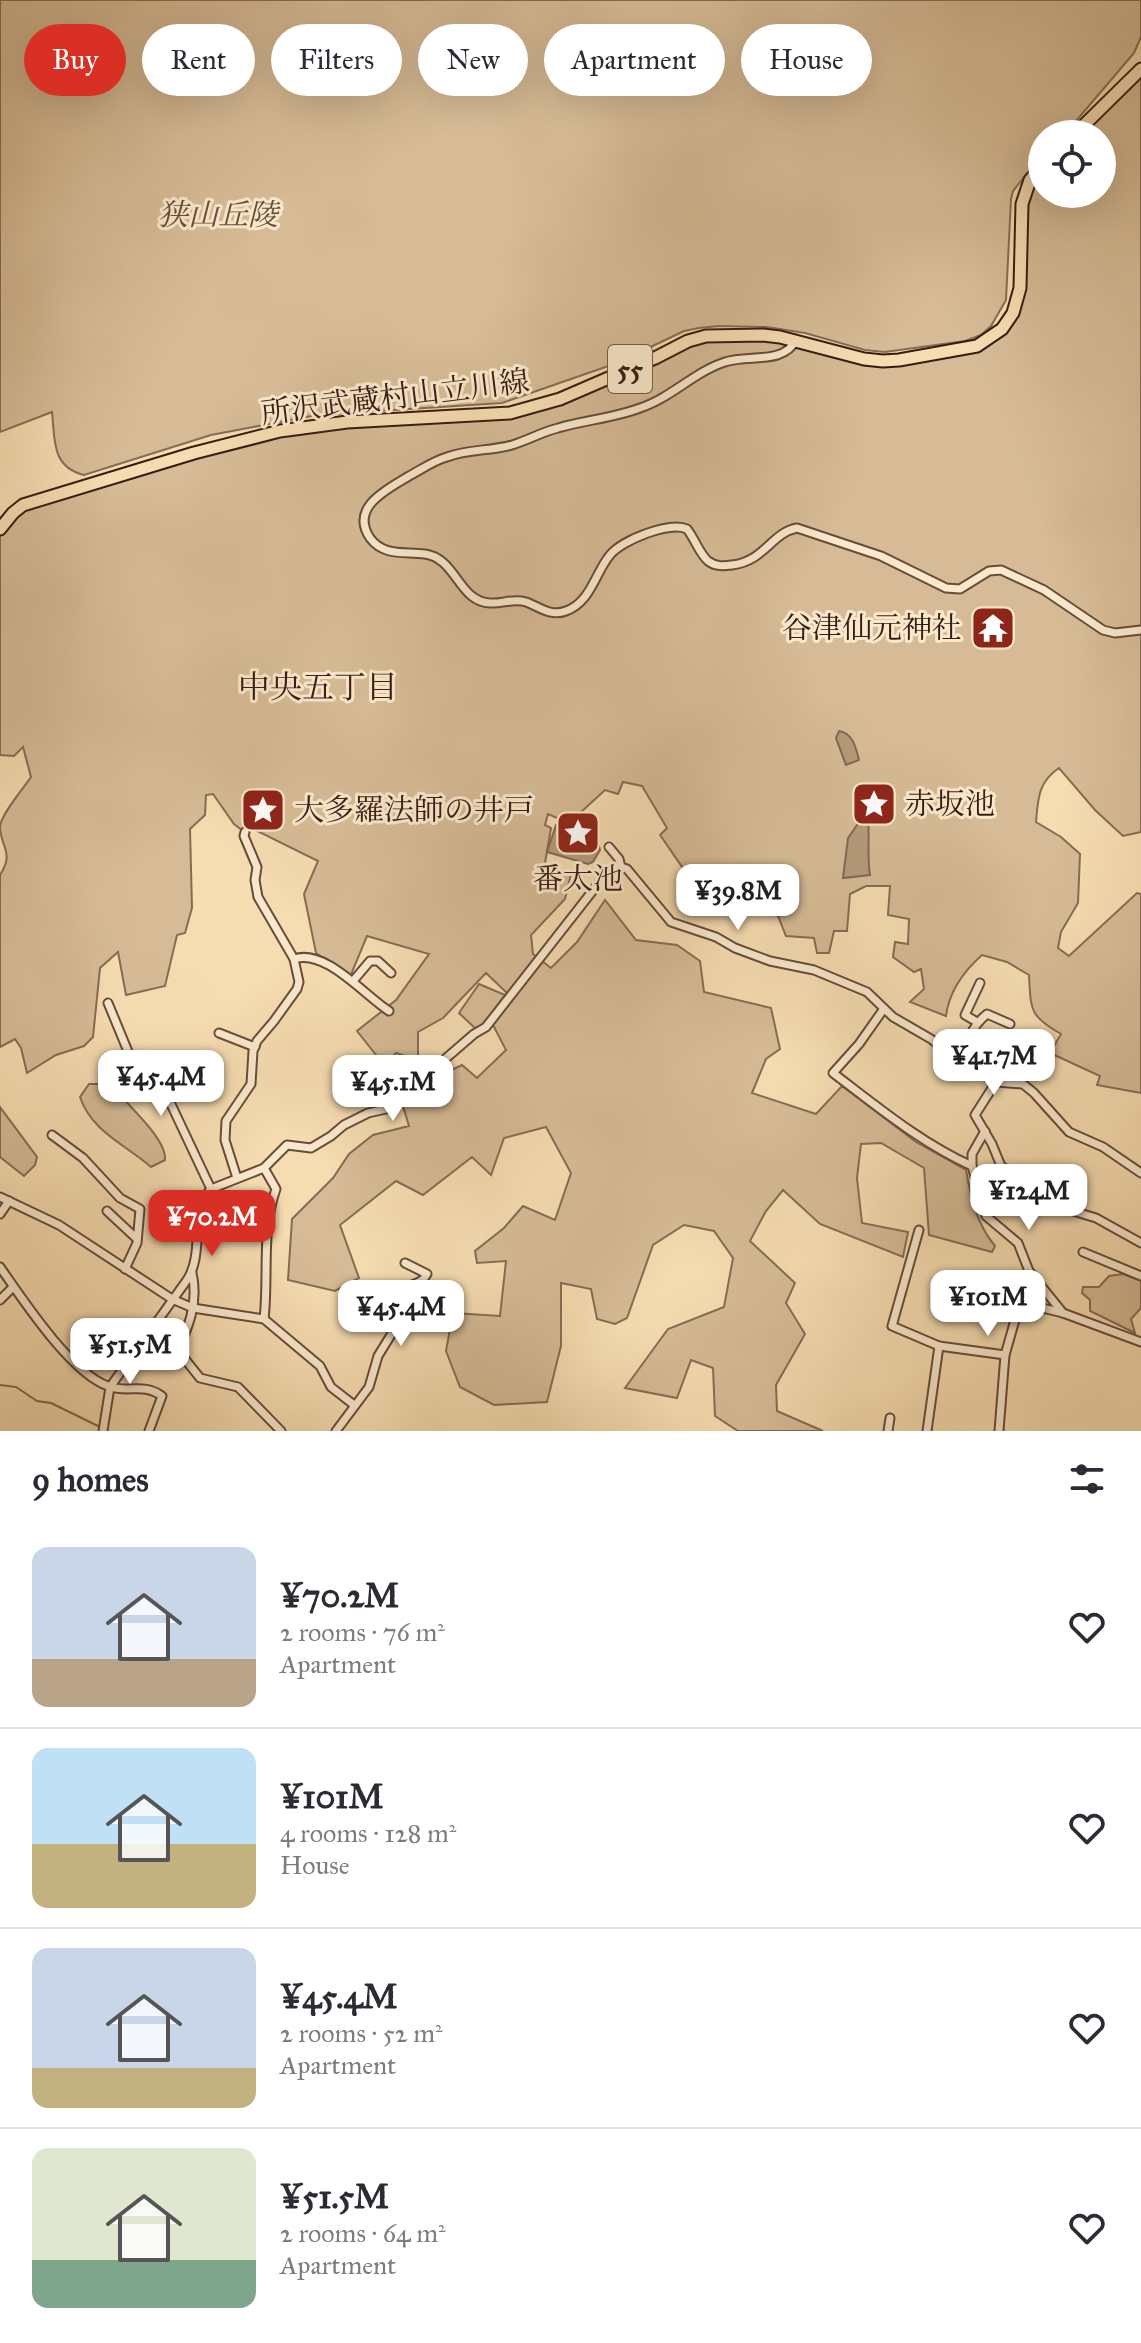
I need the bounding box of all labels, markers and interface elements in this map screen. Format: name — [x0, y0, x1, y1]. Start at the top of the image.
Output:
chip: Buy — [24, 24, 126, 96]
chip: Rent — [142, 24, 255, 96]
chip: Filters — [271, 24, 402, 96]
chip: New — [418, 24, 528, 96]
chip: Apartment — [544, 24, 725, 96]
chip: House — [741, 24, 872, 96]
map controls — [1028, 120, 1116, 208]
button: locate — [1028, 120, 1116, 208]
park label: 狭山丘陵 — [158, 197, 281, 233]
road number: 55 — [608, 345, 652, 393]
street label: 所沢武蔵村山立川線 — [259, 363, 531, 431]
temple icon: 谷津仙元神社 — [969, 604, 1017, 652]
place label: 谷津仙元神社 — [782, 610, 962, 646]
district label: 中央五丁目 — [238, 668, 398, 707]
place icon: 赤坂池 — [850, 780, 898, 828]
place icon: 大多羅法師の井戸 — [239, 786, 287, 834]
place label: 赤坂池 — [905, 786, 995, 822]
place label: 大多羅法師の井戸 — [294, 792, 534, 828]
place icon: 番太池 — [554, 809, 602, 857]
place label: 番太池 — [533, 861, 623, 897]
pin: ¥39.8M — [673, 864, 803, 932]
text: ¥39.8M — [694, 874, 782, 906]
pin: ¥41.7M — [929, 1029, 1059, 1097]
text: ¥41.7M — [951, 1039, 1037, 1071]
pin: ¥45.4M — [96, 1050, 226, 1118]
pin: ¥45.1M — [328, 1055, 458, 1123]
text: ¥45.4M — [116, 1060, 206, 1092]
text: ¥45.1M — [350, 1065, 436, 1097]
pin: ¥124M — [973, 1164, 1085, 1232]
text: ¥124M — [988, 1174, 1070, 1206]
pin: ¥70.2M — [147, 1190, 277, 1258]
text: ¥70.2M — [166, 1200, 258, 1232]
pin: ¥101M — [932, 1270, 1044, 1338]
pin: ¥45.4M — [336, 1280, 466, 1348]
text: ¥101M — [948, 1280, 1028, 1312]
text: ¥45.4M — [356, 1290, 446, 1322]
pin: ¥51.5M — [65, 1318, 195, 1386]
text: ¥51.5M — [88, 1328, 172, 1360]
icon: filters — [1065, 1457, 1109, 1501]
text: 9 homes — [32, 1459, 149, 1500]
text: ¥70.2M — [280, 1575, 399, 1616]
icon: home — [96, 1579, 192, 1675]
icon: heart — [1065, 1605, 1109, 1649]
text: 2 rooms · 76 m² — [280, 1616, 445, 1648]
text: Apartment — [280, 1648, 396, 1680]
text: ¥101M — [280, 1776, 384, 1817]
icon: home — [96, 1780, 192, 1876]
icon: heart — [1065, 1806, 1109, 1850]
text: 4 rooms · 128 m² — [280, 1817, 456, 1849]
text: House — [280, 1849, 350, 1881]
text: ¥45.4M — [280, 1976, 398, 2017]
icon: home — [96, 1980, 192, 2076]
icon: heart — [1065, 2006, 1109, 2050]
text: 2 rooms · 52 m² — [280, 2017, 443, 2049]
text: Apartment — [280, 2049, 396, 2081]
text: ¥51.5M — [280, 2176, 389, 2217]
icon: home — [96, 2180, 192, 2276]
icon: heart — [1065, 2206, 1109, 2250]
text: 2 rooms · 64 m² — [280, 2217, 446, 2249]
text: Apartment — [280, 2249, 396, 2281]

